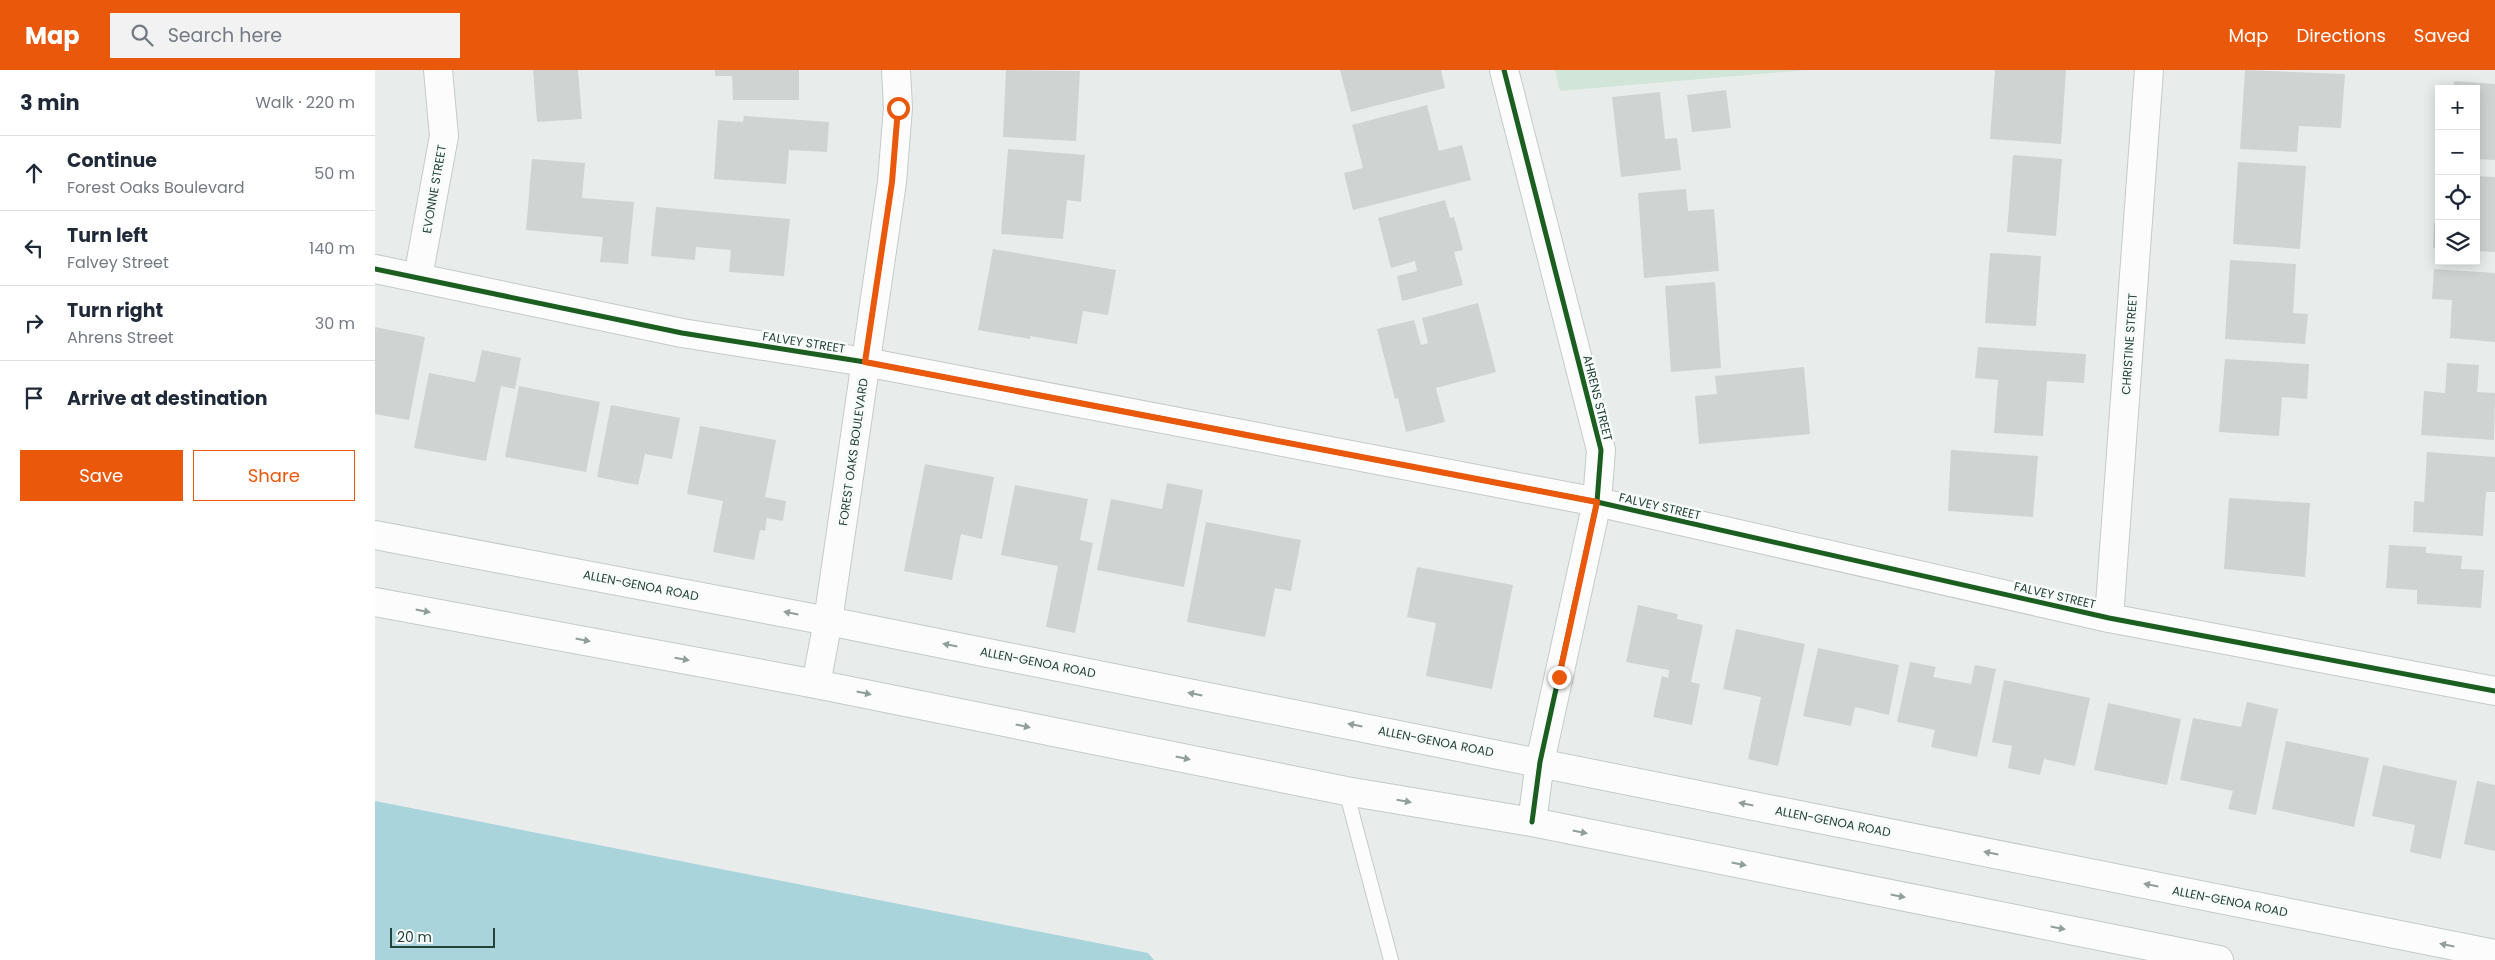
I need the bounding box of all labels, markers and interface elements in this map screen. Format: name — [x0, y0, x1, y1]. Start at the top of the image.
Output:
search box — [110, 13, 460, 58]
text: Map — [25, 19, 80, 52]
icon: search — [128, 21, 156, 49]
text: Search here — [168, 22, 282, 49]
text: Map — [2229, 23, 2268, 48]
text: Directions — [2296, 23, 2386, 48]
text: Saved — [2414, 23, 2470, 48]
map controls — [2435, 85, 2480, 265]
button: + — [2435, 85, 2480, 130]
text: 3 min — [20, 88, 80, 117]
text: Walk · 220 m — [255, 91, 355, 114]
route start — [887, 97, 910, 120]
button: − — [2435, 130, 2480, 175]
street label: EVONNE STREET — [418, 143, 450, 235]
text: Continue — [67, 147, 157, 174]
icon: ahead — [20, 159, 48, 187]
text: 50 m — [314, 162, 355, 185]
button: locate — [2435, 175, 2480, 220]
text: Forest Oaks Boulevard — [67, 176, 245, 199]
button: layers — [2435, 220, 2480, 265]
text: Turn left — [67, 222, 148, 249]
icon: left — [20, 234, 48, 262]
text: 140 m — [309, 237, 355, 260]
text: Falvey Street — [67, 251, 169, 274]
street label: CHRISTINE STREET — [2117, 292, 2141, 395]
text: Turn right — [67, 297, 163, 324]
icon: right — [20, 309, 48, 337]
text: 30 m — [315, 312, 355, 335]
text: Ahrens Street — [67, 326, 174, 349]
street label: FALVEY STREET — [761, 327, 847, 357]
street label: AHRENS STREET — [1579, 353, 1617, 443]
street label: FOREST OAKS BOULEVARD — [834, 377, 872, 527]
icon: arrive — [20, 384, 48, 412]
text: Arrive at destination — [67, 385, 268, 412]
button: Save — [20, 450, 183, 501]
button: Share — [193, 450, 355, 501]
street label: FALVEY STREET — [1617, 488, 1703, 524]
street label: ALLEN-GENOA ROAD — [582, 565, 700, 605]
street label: FALVEY STREET — [2012, 577, 2098, 613]
one-way arrow — [415, 607, 431, 615]
one-way arrow — [782, 609, 798, 617]
one-way arrow — [575, 637, 591, 645]
one-way arrow — [942, 640, 958, 648]
street label: ALLEN-GENOA ROAD — [979, 642, 1097, 682]
one-way arrow — [674, 655, 690, 663]
route end — [1548, 666, 1571, 689]
one-way arrow — [1187, 689, 1203, 697]
one-way arrow — [857, 690, 873, 698]
one-way arrow — [1347, 721, 1362, 729]
street label: ALLEN-GENOA ROAD — [1377, 721, 1495, 761]
one-way arrow — [1016, 722, 1032, 730]
one-way arrow — [1175, 754, 1190, 762]
one-way arrow — [1396, 797, 1412, 805]
one-way arrow — [1738, 799, 1754, 807]
street label: ALLEN-GENOA ROAD — [1774, 801, 1892, 841]
one-way arrow — [1572, 828, 1587, 836]
one-way arrow — [1984, 849, 1999, 857]
one-way arrow — [1732, 860, 1747, 868]
one-way arrow — [2143, 881, 2158, 889]
street label: ALLEN-GENOA ROAD — [2171, 881, 2289, 921]
one-way arrow — [1891, 892, 1907, 900]
one-way arrow — [2050, 924, 2066, 932]
scale bar — [390, 925, 495, 948]
text: 20 m — [397, 927, 432, 947]
one-way arrow — [2439, 940, 2455, 948]

